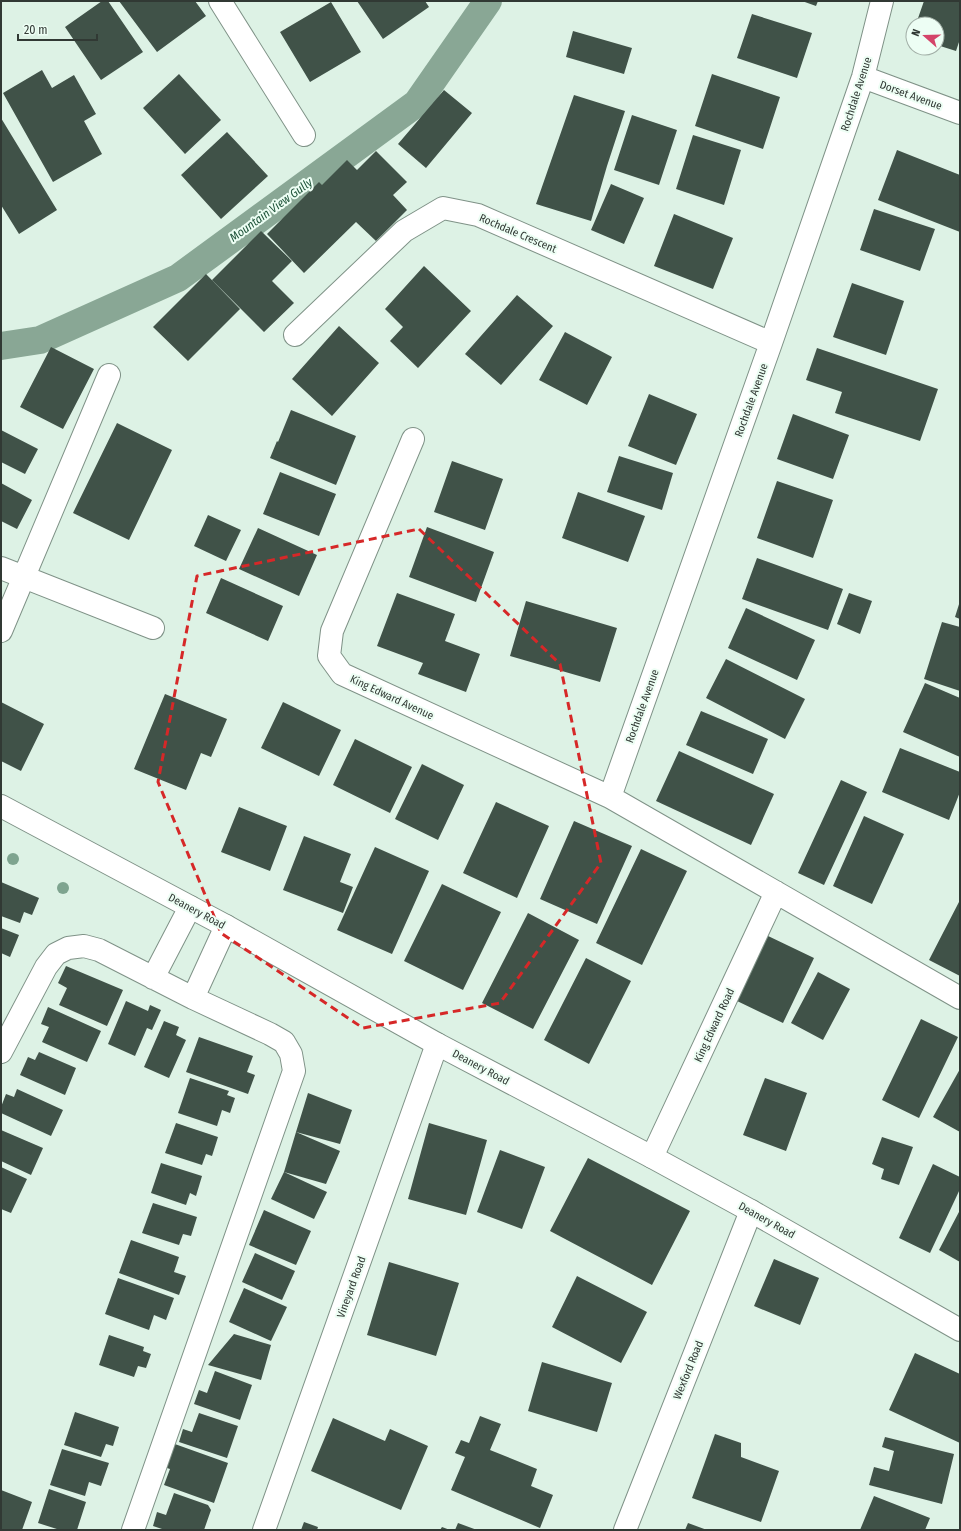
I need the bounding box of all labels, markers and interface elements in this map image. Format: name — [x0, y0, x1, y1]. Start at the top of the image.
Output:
scale bar — [18, 16, 97, 42]
north arrow — [905, 16, 945, 56]
text: 20 m — [24, 23, 48, 37]
text: N — [909, 27, 923, 38]
street label: Rochdale Avenue — [838, 55, 875, 133]
street label: Dorset Avenue — [878, 78, 944, 113]
water label: Mountain View Gully — [227, 175, 316, 245]
street label: Rochdale Crescent — [477, 211, 559, 256]
street label: Rochdale Avenue — [732, 362, 771, 439]
street label: Rochdale Avenue — [623, 668, 662, 745]
street label: King Edward Avenue — [348, 672, 436, 722]
street label: Deanery Road — [166, 891, 227, 932]
street label: King Edward Road — [692, 986, 737, 1064]
street label: Deanery Road — [450, 1047, 511, 1088]
street label: Deanery Road — [736, 1200, 797, 1241]
street label: Vineyard Road — [334, 1255, 369, 1320]
street label: Wexford Road — [671, 1339, 706, 1401]

